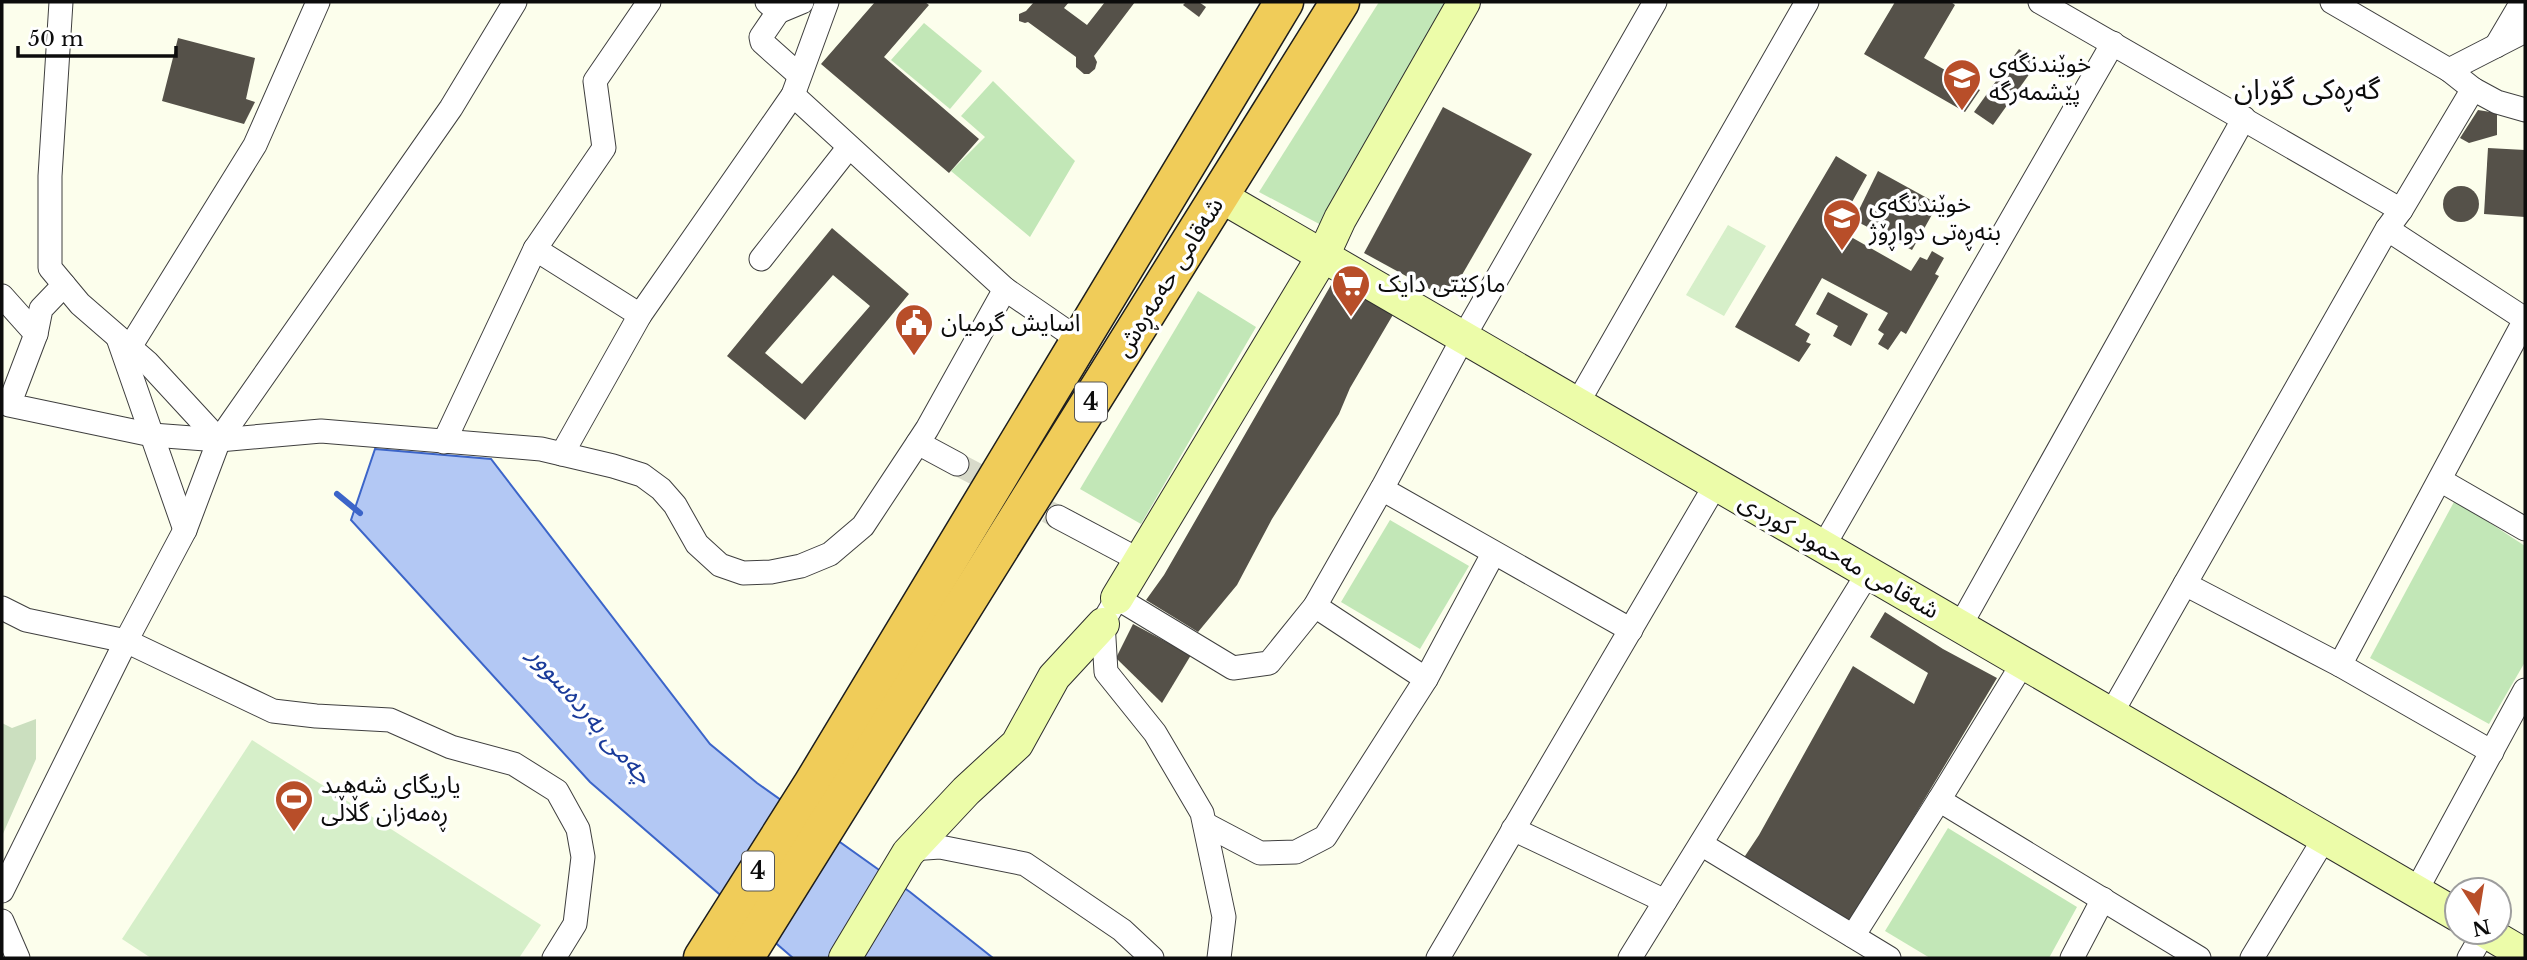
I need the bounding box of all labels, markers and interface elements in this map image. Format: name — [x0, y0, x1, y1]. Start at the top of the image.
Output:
scale bar — [18, 14, 175, 58]
text: 50 m — [28, 26, 84, 52]
place label: خوێندنگەی پێشمەرگە — [1989, 49, 2091, 107]
school or university icon: خوێندنگەی پێشمەرگە — [1941, 57, 1983, 112]
district label: گەڕەکی گۆران — [2234, 72, 2380, 113]
place label: خوێندنگەی بنەڕەتی دواڕۆژ — [1868, 189, 2001, 252]
street label: شەقامی حەمەڕەش — [1108, 192, 1234, 365]
school or university icon: خوێندنگەی بنەڕەتی دواڕۆژ — [1821, 197, 1863, 252]
supermarket icon: مارکێتی دایک — [1330, 263, 1372, 318]
place label: مارکێتی دایک — [1378, 269, 1506, 298]
public building icon: اسايش گرميان — [893, 302, 935, 357]
place label: اسايش گرميان — [941, 308, 1080, 337]
road number: 4 — [1075, 382, 1107, 422]
street label: شەقامی مەحمود کوردی — [1734, 486, 1944, 625]
water label: چەمی بەردەسوور — [520, 638, 660, 792]
place label: یاریگای شەهید ڕەمەزان گڵاڵی — [321, 770, 461, 833]
sports icon: یاریگای شەهید ڕەمەزان گڵاڵی — [273, 778, 315, 833]
road number: 4 — [742, 852, 774, 890]
north arrow — [2443, 876, 2513, 946]
text: N — [2470, 914, 2493, 940]

